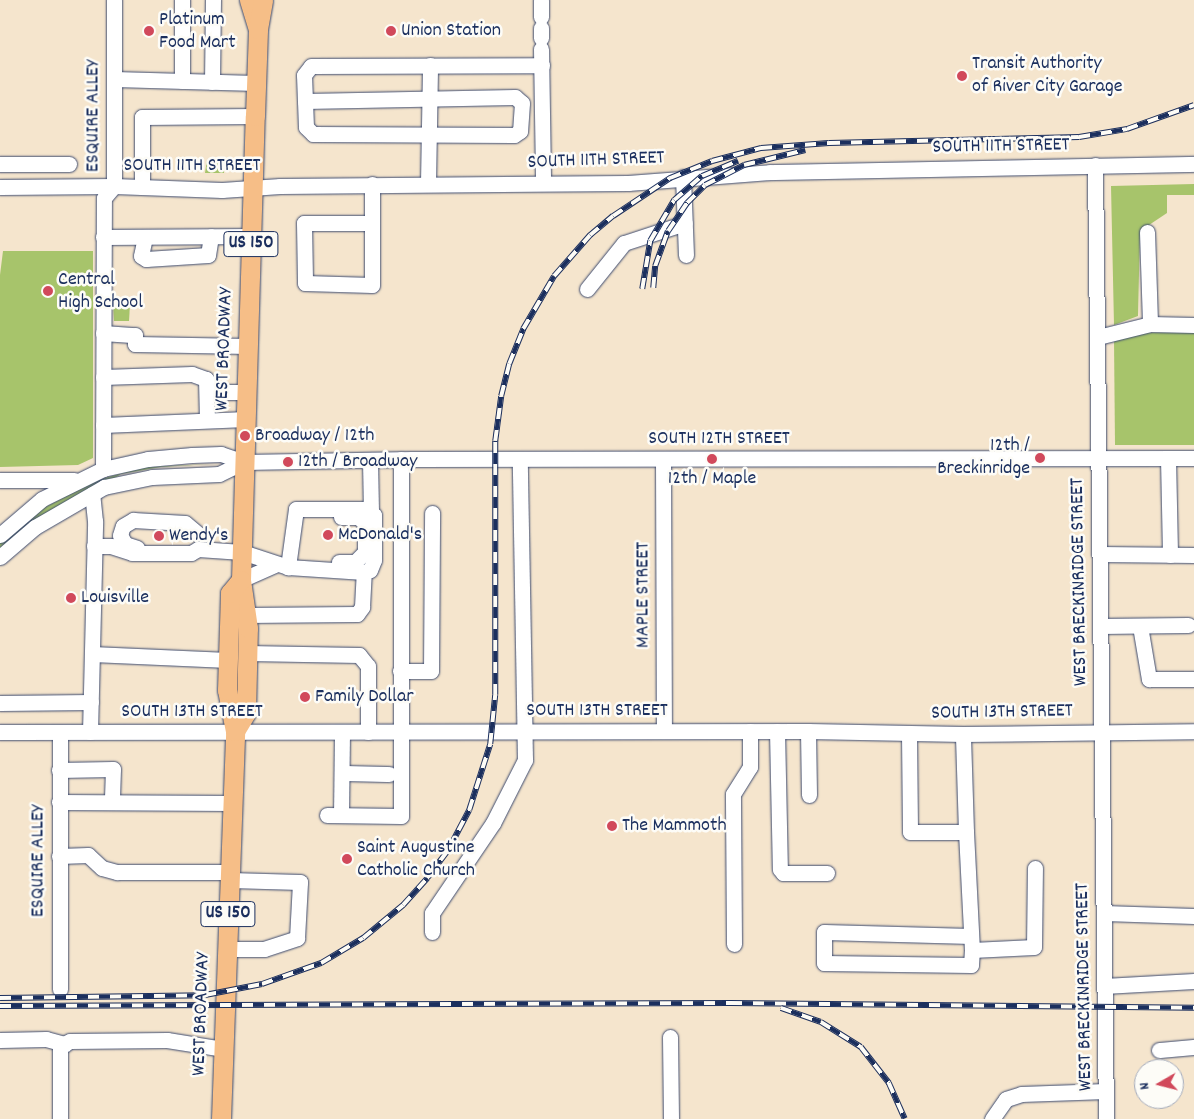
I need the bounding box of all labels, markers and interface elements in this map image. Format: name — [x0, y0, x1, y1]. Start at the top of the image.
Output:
place label: Platinum Food Mart — [159, 8, 236, 55]
place label: Union Station — [401, 19, 501, 43]
marker: Platinum Food Mart — [143, 25, 155, 37]
marker: Union Station — [385, 25, 397, 37]
place label: Transit Authority of River City Garage — [972, 52, 1122, 99]
street label: ESQUIRE ALLEY — [82, 60, 106, 172]
marker: Transit Authority of River City Garage — [956, 70, 968, 82]
street label: SOUTH 11TH STREET — [932, 134, 1070, 160]
street label: SOUTH 11TH STREET — [527, 147, 665, 175]
street label: SOUTH 11TH STREET — [123, 154, 261, 178]
road number: US 150 — [222, 228, 280, 260]
place label: Central High School — [58, 268, 143, 315]
marker: Central High School — [42, 285, 54, 297]
street label: WEST BROADWAY — [211, 287, 239, 411]
place label: Broadway / 12th — [255, 424, 374, 448]
street label: SOUTH 12TH STREET — [648, 427, 790, 451]
marker: Broadway / 12th — [239, 430, 251, 442]
place label: 12th / Breckinridge — [937, 434, 1030, 481]
place label: 12th / Broadway — [298, 450, 417, 474]
marker: 12th / Breckinridge — [1034, 452, 1046, 464]
marker: 12th / Maple — [706, 453, 718, 465]
marker: 12th / Broadway — [282, 456, 294, 468]
place label: 12th / Maple — [668, 467, 756, 491]
street label: WEST BRECKINRIDGE STREET — [1066, 478, 1094, 686]
place label: McDonald's — [338, 523, 422, 547]
place label: Wendy's — [169, 524, 228, 548]
marker: McDonald's — [322, 529, 334, 541]
marker: Wendy's — [153, 530, 165, 542]
street label: MAPLE STREET — [632, 542, 656, 648]
place label: Louisville — [81, 586, 149, 610]
marker: Louisville — [65, 592, 77, 604]
place label: Family Dollar — [315, 685, 414, 709]
marker: Family Dollar — [299, 691, 311, 703]
street label: SOUTH 13TH STREET — [526, 699, 668, 723]
street label: SOUTH 13TH STREET — [121, 700, 263, 724]
street label: SOUTH 13TH STREET — [931, 700, 1073, 726]
street label: ESQUIRE ALLEY — [27, 805, 51, 917]
place label: The Mammoth — [622, 814, 727, 838]
marker: The Mammoth — [606, 820, 618, 832]
place label: Saint Augustine Catholic Church — [357, 836, 475, 883]
marker: Saint Augustine Catholic Church — [341, 853, 353, 865]
street label: WEST BRECKINRIDGE STREET — [1071, 883, 1099, 1091]
road number: US 150 — [199, 898, 257, 931]
street label: WEST BROADWAY — [188, 952, 216, 1076]
north arrow — [1134, 1059, 1184, 1109]
text: N — [1135, 1081, 1156, 1091]

